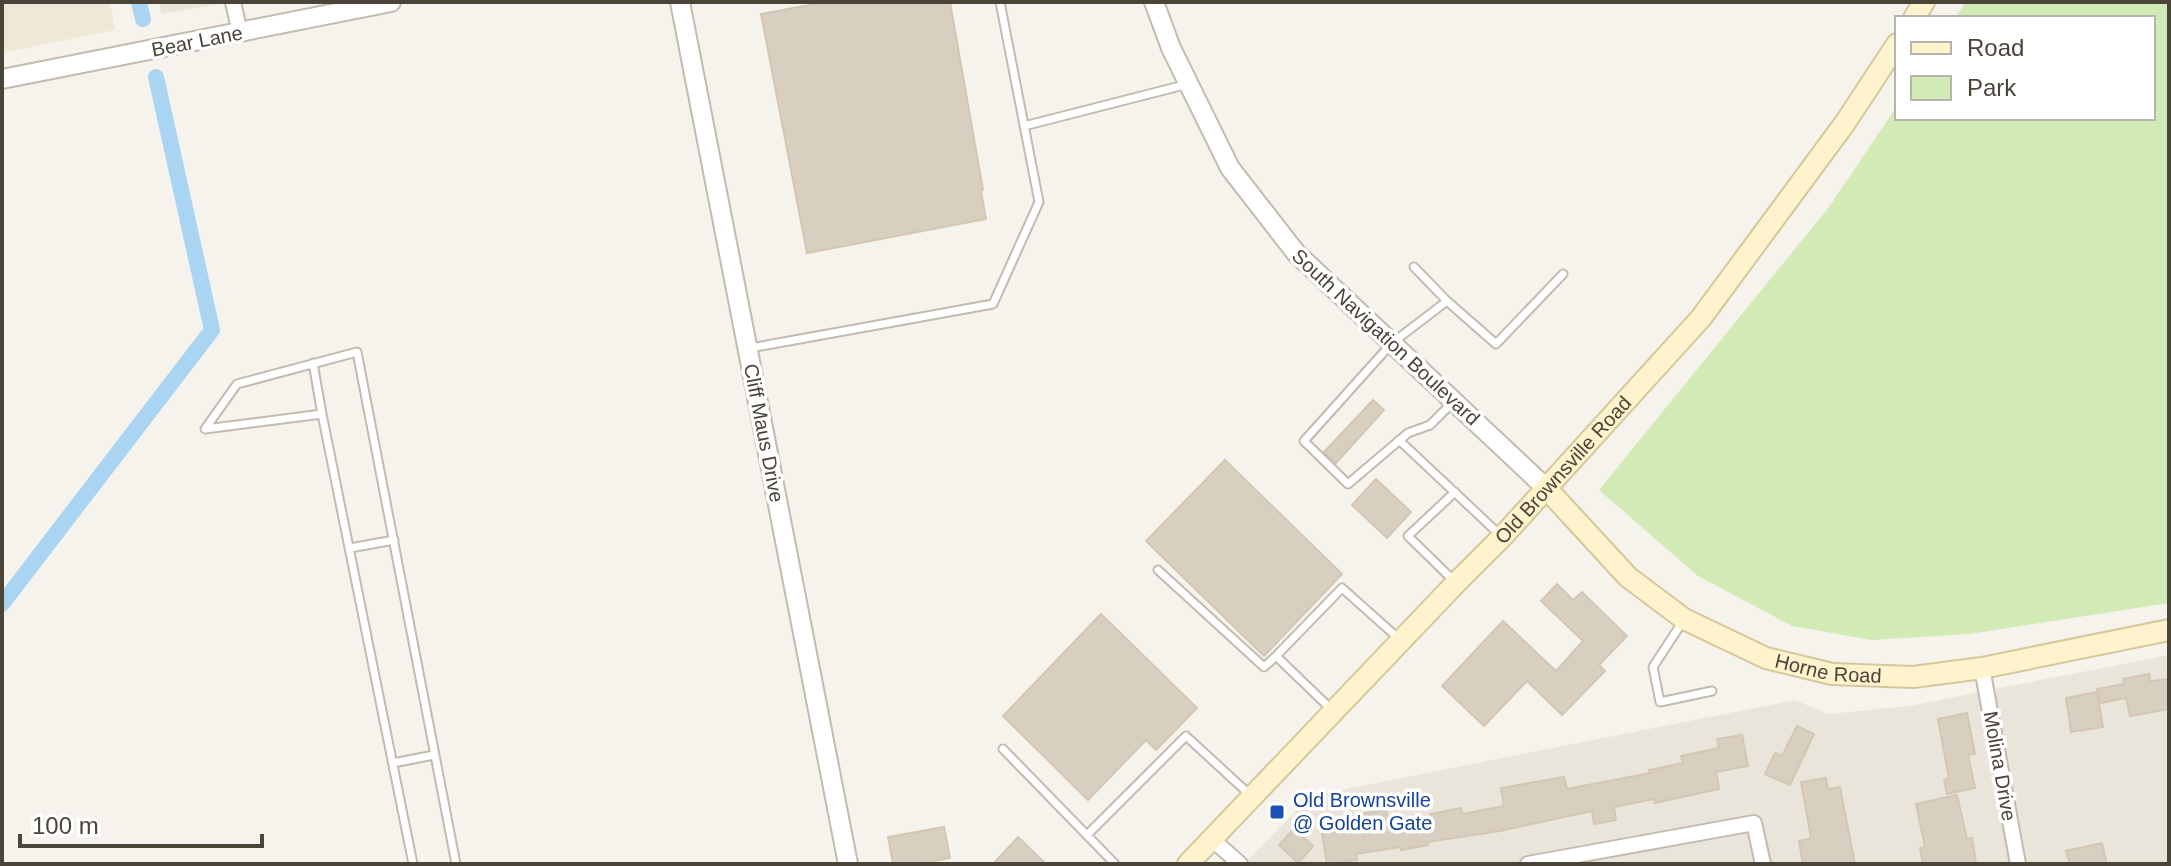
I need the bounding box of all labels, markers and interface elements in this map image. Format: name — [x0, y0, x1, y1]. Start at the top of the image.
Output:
legend — [1895, 16, 2155, 120]
street label: Bear Lane — [150, 21, 244, 61]
text: Road — [1967, 34, 2024, 61]
text: Park — [1967, 74, 2017, 101]
street label: South Navigation Boulevard — [1288, 244, 1484, 430]
street label: Cliff Maus Drive — [740, 362, 788, 504]
street label: Old Brownsville Road — [1490, 392, 1635, 548]
street label: Horne Road — [1773, 650, 1882, 687]
street label: Molina Drive — [1980, 709, 2020, 823]
place label: Old Brownsville @ Golden Gate — [1293, 789, 1432, 834]
scale bar — [20, 798, 262, 848]
marker: Old Brownsville @ Golden Gate — [1268, 803, 1286, 821]
text: 100 m — [32, 812, 99, 839]

